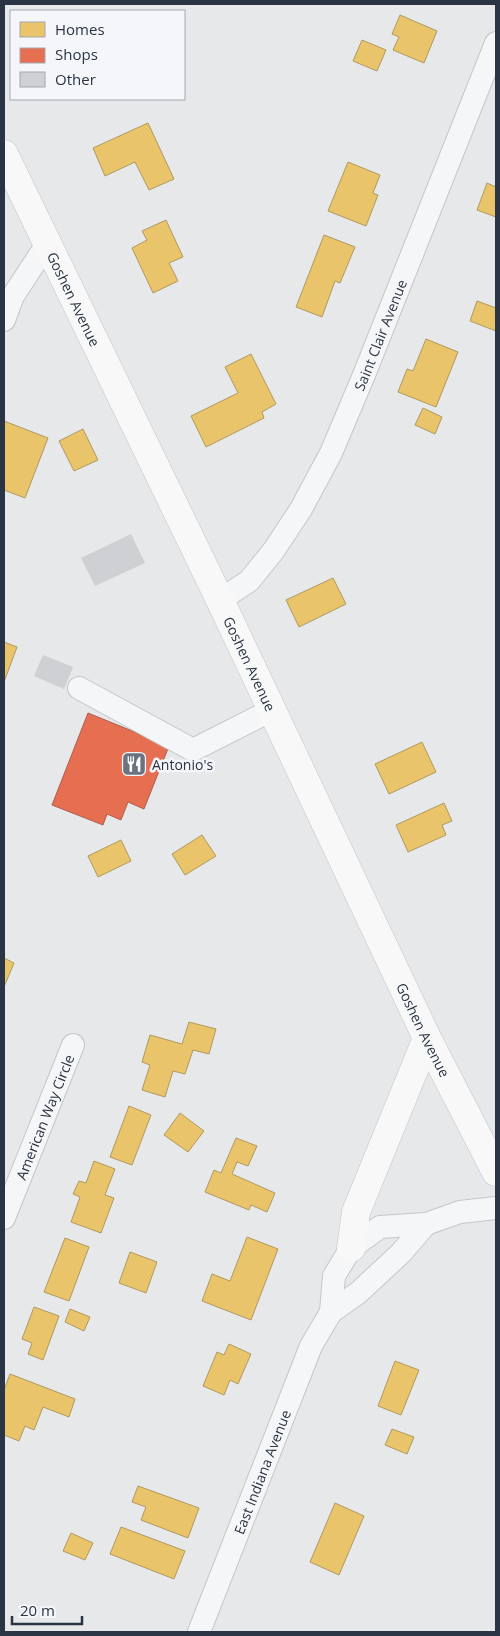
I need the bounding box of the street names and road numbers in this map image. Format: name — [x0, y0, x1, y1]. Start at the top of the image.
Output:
street label: Goshen Avenue — [43, 249, 105, 349]
street label: Saint Clair Avenue — [349, 276, 411, 393]
street label: Goshen Avenue — [220, 613, 281, 714]
street label: Goshen Avenue — [393, 979, 455, 1080]
street label: American Way Circle — [11, 1051, 78, 1182]
street label: East Indiana Avenue — [229, 1407, 295, 1537]

